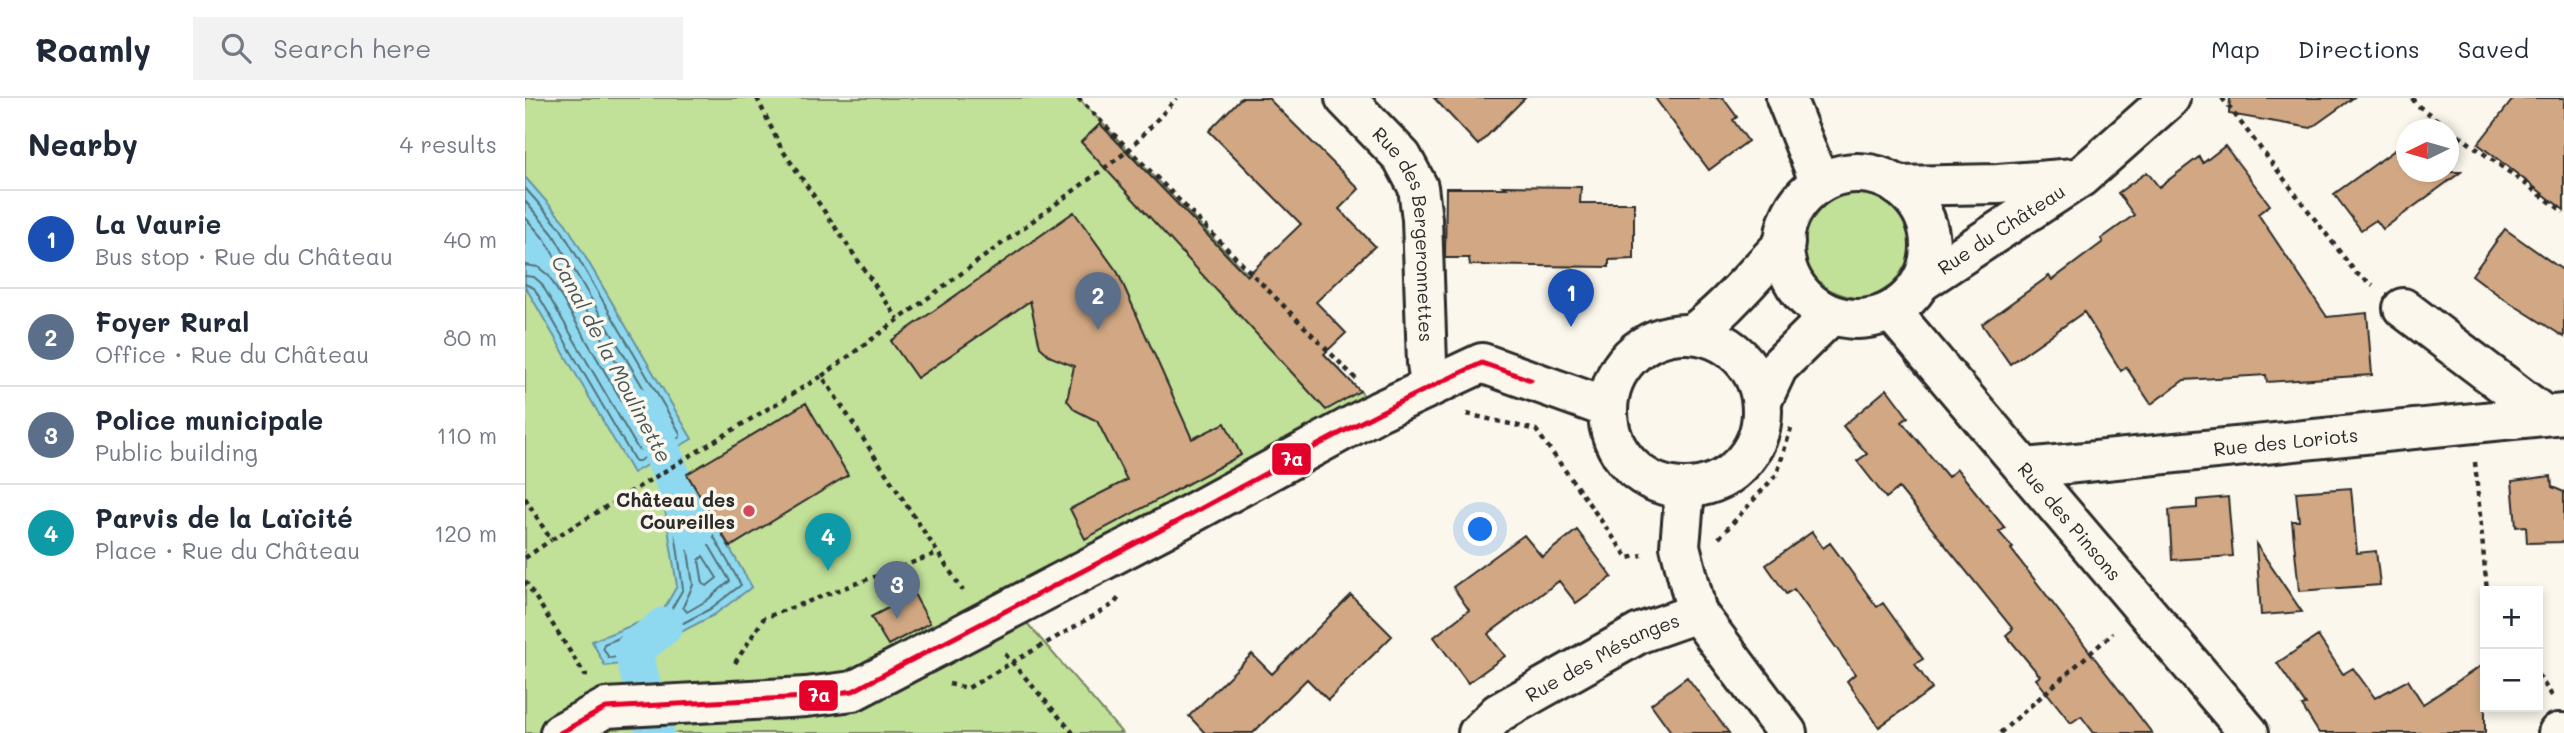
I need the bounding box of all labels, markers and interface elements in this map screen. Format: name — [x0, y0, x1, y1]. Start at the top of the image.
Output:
search box — [193, 17, 683, 80]
text: Roamly — [35, 27, 151, 70]
icon: search — [217, 29, 255, 67]
text: Search here — [273, 31, 431, 65]
text: Map — [2211, 33, 2260, 64]
text: Directions — [2298, 33, 2420, 64]
text: Saved — [2458, 33, 2529, 64]
north arrow — [2396, 119, 2459, 182]
street label: Rue des Bergeronnettes — [1367, 121, 1439, 343]
text: Nearby — [28, 124, 138, 164]
text: 4 results — [400, 129, 497, 159]
street label: Rue du Château — [1932, 178, 2070, 280]
text: La Vaurie — [95, 207, 221, 241]
text: 1 — [46, 224, 56, 254]
text: 40 m — [444, 224, 497, 254]
text: Bus stop · Rue du Château — [95, 241, 393, 271]
water label: Canal de la Moulinette — [546, 250, 679, 467]
pin: 1 — [1548, 269, 1594, 327]
pin: 2 — [1075, 272, 1121, 330]
text: Foyer Rural — [95, 305, 249, 339]
text: 2 — [45, 322, 57, 352]
text: 80 m — [443, 322, 497, 352]
text: Office · Rue du Château — [95, 339, 369, 369]
text: Police municipale — [95, 403, 323, 437]
text: 3 — [44, 420, 58, 450]
text: 110 m — [437, 420, 497, 450]
street label: Rue des Loriots — [2212, 422, 2359, 461]
text: Public building — [95, 437, 258, 467]
line badge: 7a — [1271, 442, 1312, 476]
text: 7a — [1281, 446, 1303, 471]
street label: Rue des Pinsons — [2013, 457, 2127, 586]
place label: Château des Coureilles — [616, 487, 735, 534]
text: Parvis de la Laïcité — [95, 501, 353, 535]
marker: Château des Coureilles — [741, 503, 757, 519]
your location — [1463, 512, 1497, 546]
pin: 4 — [805, 513, 851, 571]
text: 4 — [44, 518, 58, 548]
text: 120 m — [434, 518, 497, 548]
text: Place · Rue du Château — [95, 535, 360, 565]
pin: 3 — [874, 561, 920, 619]
map controls — [2480, 586, 2543, 712]
button: + — [2480, 586, 2543, 649]
street label: Rue des Mésanges — [1521, 607, 1683, 707]
button: − — [2480, 649, 2543, 712]
line badge: 7a — [798, 679, 839, 712]
text: 7a — [808, 682, 830, 707]

